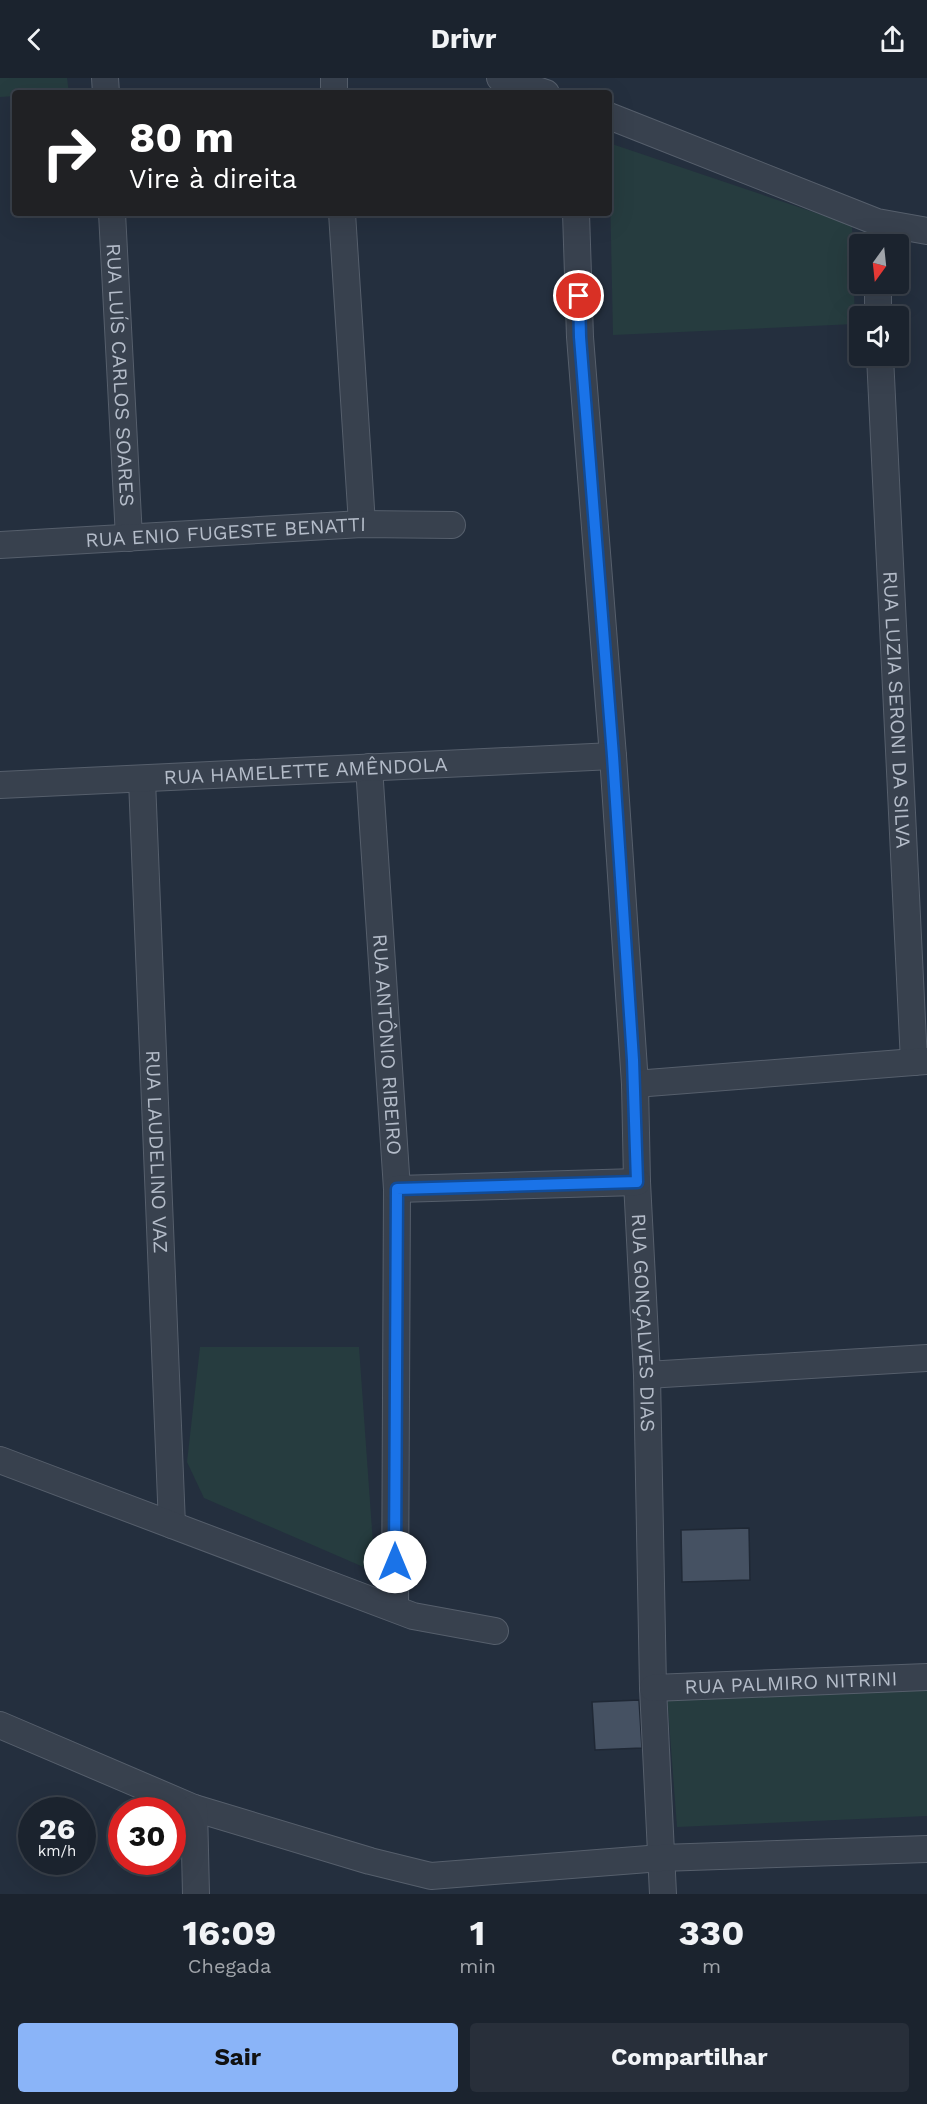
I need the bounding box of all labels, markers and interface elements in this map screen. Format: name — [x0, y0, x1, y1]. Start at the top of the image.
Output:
icon: back — [18, 23, 51, 56]
text: Drivr — [431, 23, 496, 55]
icon: share — [876, 23, 909, 56]
text: 80 m — [129, 113, 234, 162]
icon: right — [30, 114, 108, 192]
text: Vire à direita — [129, 163, 297, 195]
north arrow — [849, 234, 909, 294]
map controls — [849, 234, 909, 366]
street label: RUA LUÍS CARLOS SOARES — [102, 243, 139, 507]
pin — [553, 270, 604, 321]
icon: arrive — [562, 279, 595, 312]
button: sound — [849, 306, 909, 366]
street label: RUA ENIO FUGESTE BENATTI — [85, 512, 366, 552]
street label: RUA LUZIA SERONI DA SILVA — [878, 570, 916, 849]
street label: RUA HAMELETTE AMÊNDOLA — [163, 752, 448, 789]
street label: RUA ANTÔNIO RIBEIRO — [368, 933, 407, 1156]
street label: RUA LAUDELINO VAZ — [141, 1049, 173, 1254]
street label: RUA GONÇALVES DIAS — [627, 1213, 660, 1432]
position arrow — [363, 1530, 427, 1594]
street label: RUA PALMIRO NITRINI — [684, 1666, 898, 1699]
speed limit sign: 30 — [108, 1797, 186, 1875]
text: 26 — [39, 1811, 75, 1846]
text: km/h — [38, 1842, 76, 1860]
text: 16:09 — [183, 1912, 277, 1954]
text: 1 — [470, 1912, 485, 1954]
text: 330 — [678, 1912, 744, 1954]
text: Chegada — [188, 1954, 271, 1978]
text: min — [459, 1954, 496, 1978]
text: m — [702, 1954, 721, 1978]
button: Sair — [18, 2023, 458, 2092]
button: Compartilhar — [470, 2023, 909, 2092]

